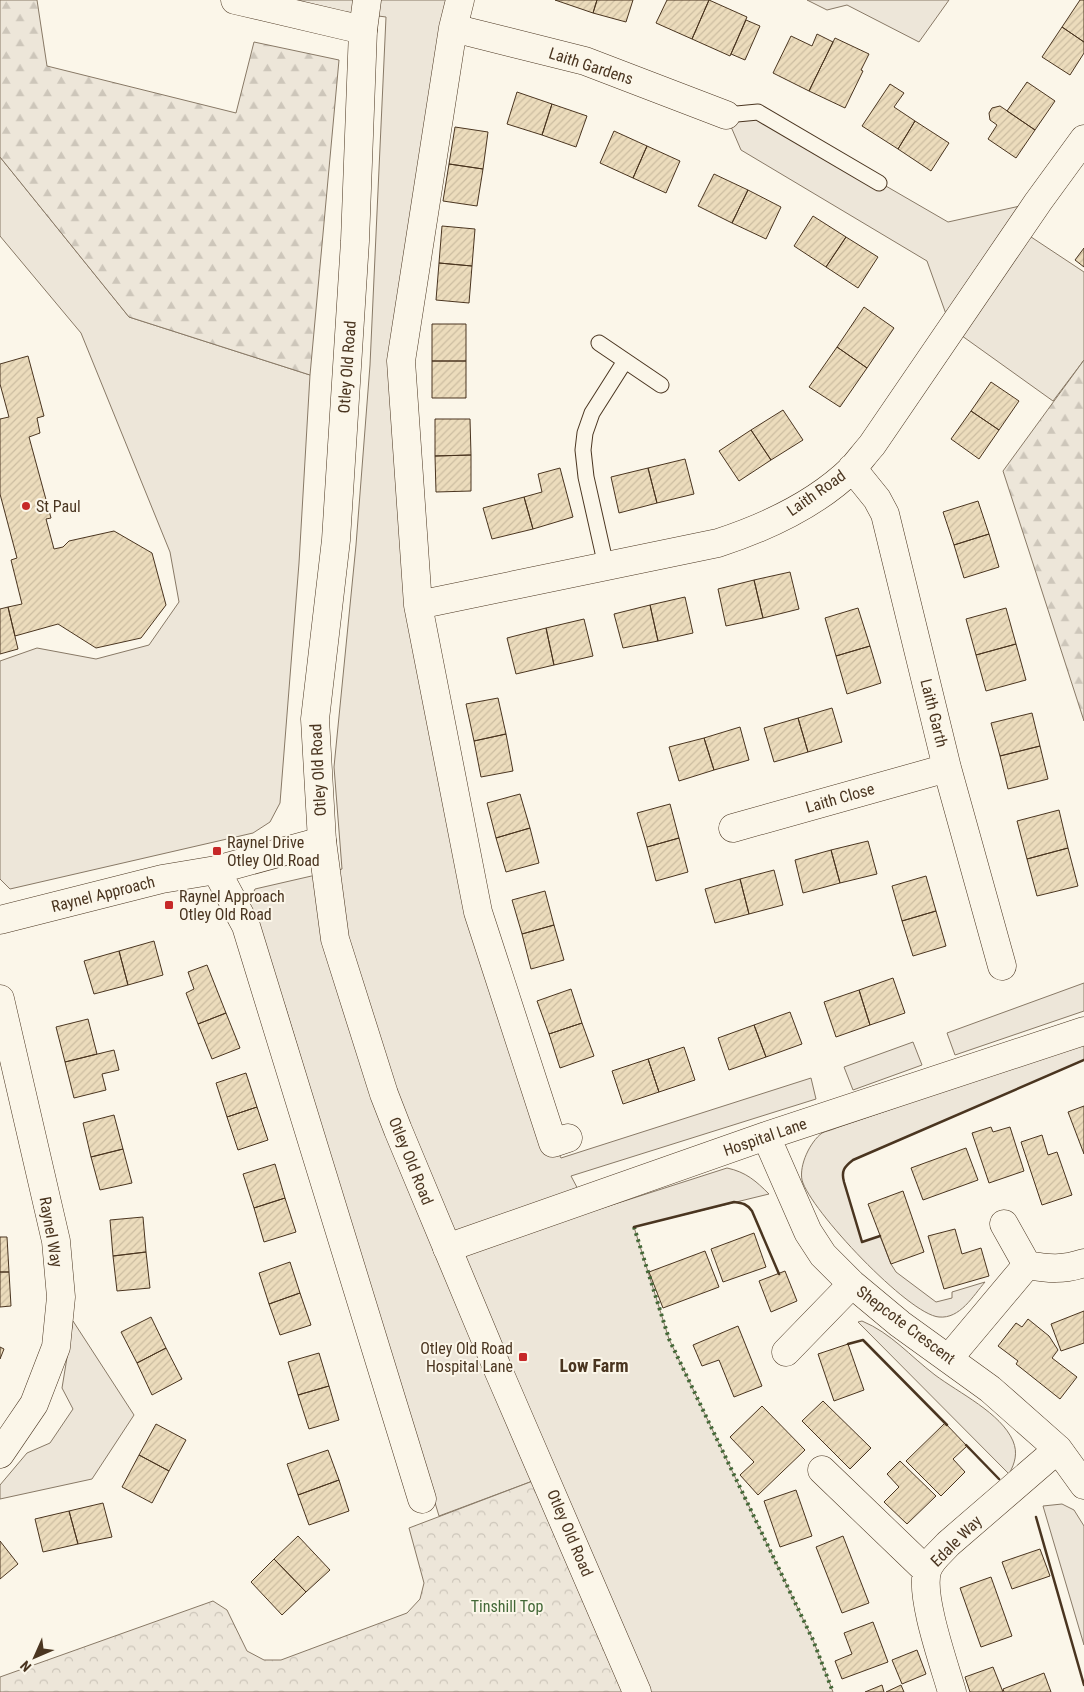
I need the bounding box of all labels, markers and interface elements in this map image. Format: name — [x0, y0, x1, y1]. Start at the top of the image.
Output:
street label: Laith Gardens — [547, 43, 635, 89]
street label: Otley Old Road — [334, 320, 360, 414]
street label: Laith Road — [783, 466, 849, 520]
place label: St Paul — [36, 497, 81, 516]
marker: St Paul — [20, 500, 32, 512]
street label: Laith Garth — [916, 677, 952, 749]
street label: Otley Old Road — [306, 723, 330, 817]
street label: Laith Close — [803, 779, 877, 817]
place label: Raynel Drive Otley Old Road — [227, 833, 320, 870]
marker: Raynel Drive Otley Old Road — [211, 845, 223, 857]
street label: Raynel Approach — [49, 872, 157, 916]
place label: Raynel Approach Otley Old Road — [179, 887, 285, 924]
marker: Raynel Approach Otley Old Road — [163, 899, 175, 911]
street label: Otley Old Road — [385, 1114, 437, 1208]
street label: Hospital Lane — [721, 1114, 809, 1160]
street label: Raynel Way — [35, 1195, 67, 1269]
street label: Shepcote Crescent — [853, 1282, 959, 1368]
place label: Otley Old Road Hospital Lane — [420, 1339, 513, 1376]
marker: Otley Old Road Hospital Lane — [517, 1351, 529, 1363]
district label: Low Farm — [559, 1355, 629, 1376]
street label: Otley Old Road — [543, 1487, 597, 1579]
street label: Edale Way — [927, 1511, 986, 1570]
park label: Tinshill Top — [471, 1597, 543, 1616]
north arrow — [10, 1632, 60, 1682]
text: N — [17, 1658, 34, 1675]

